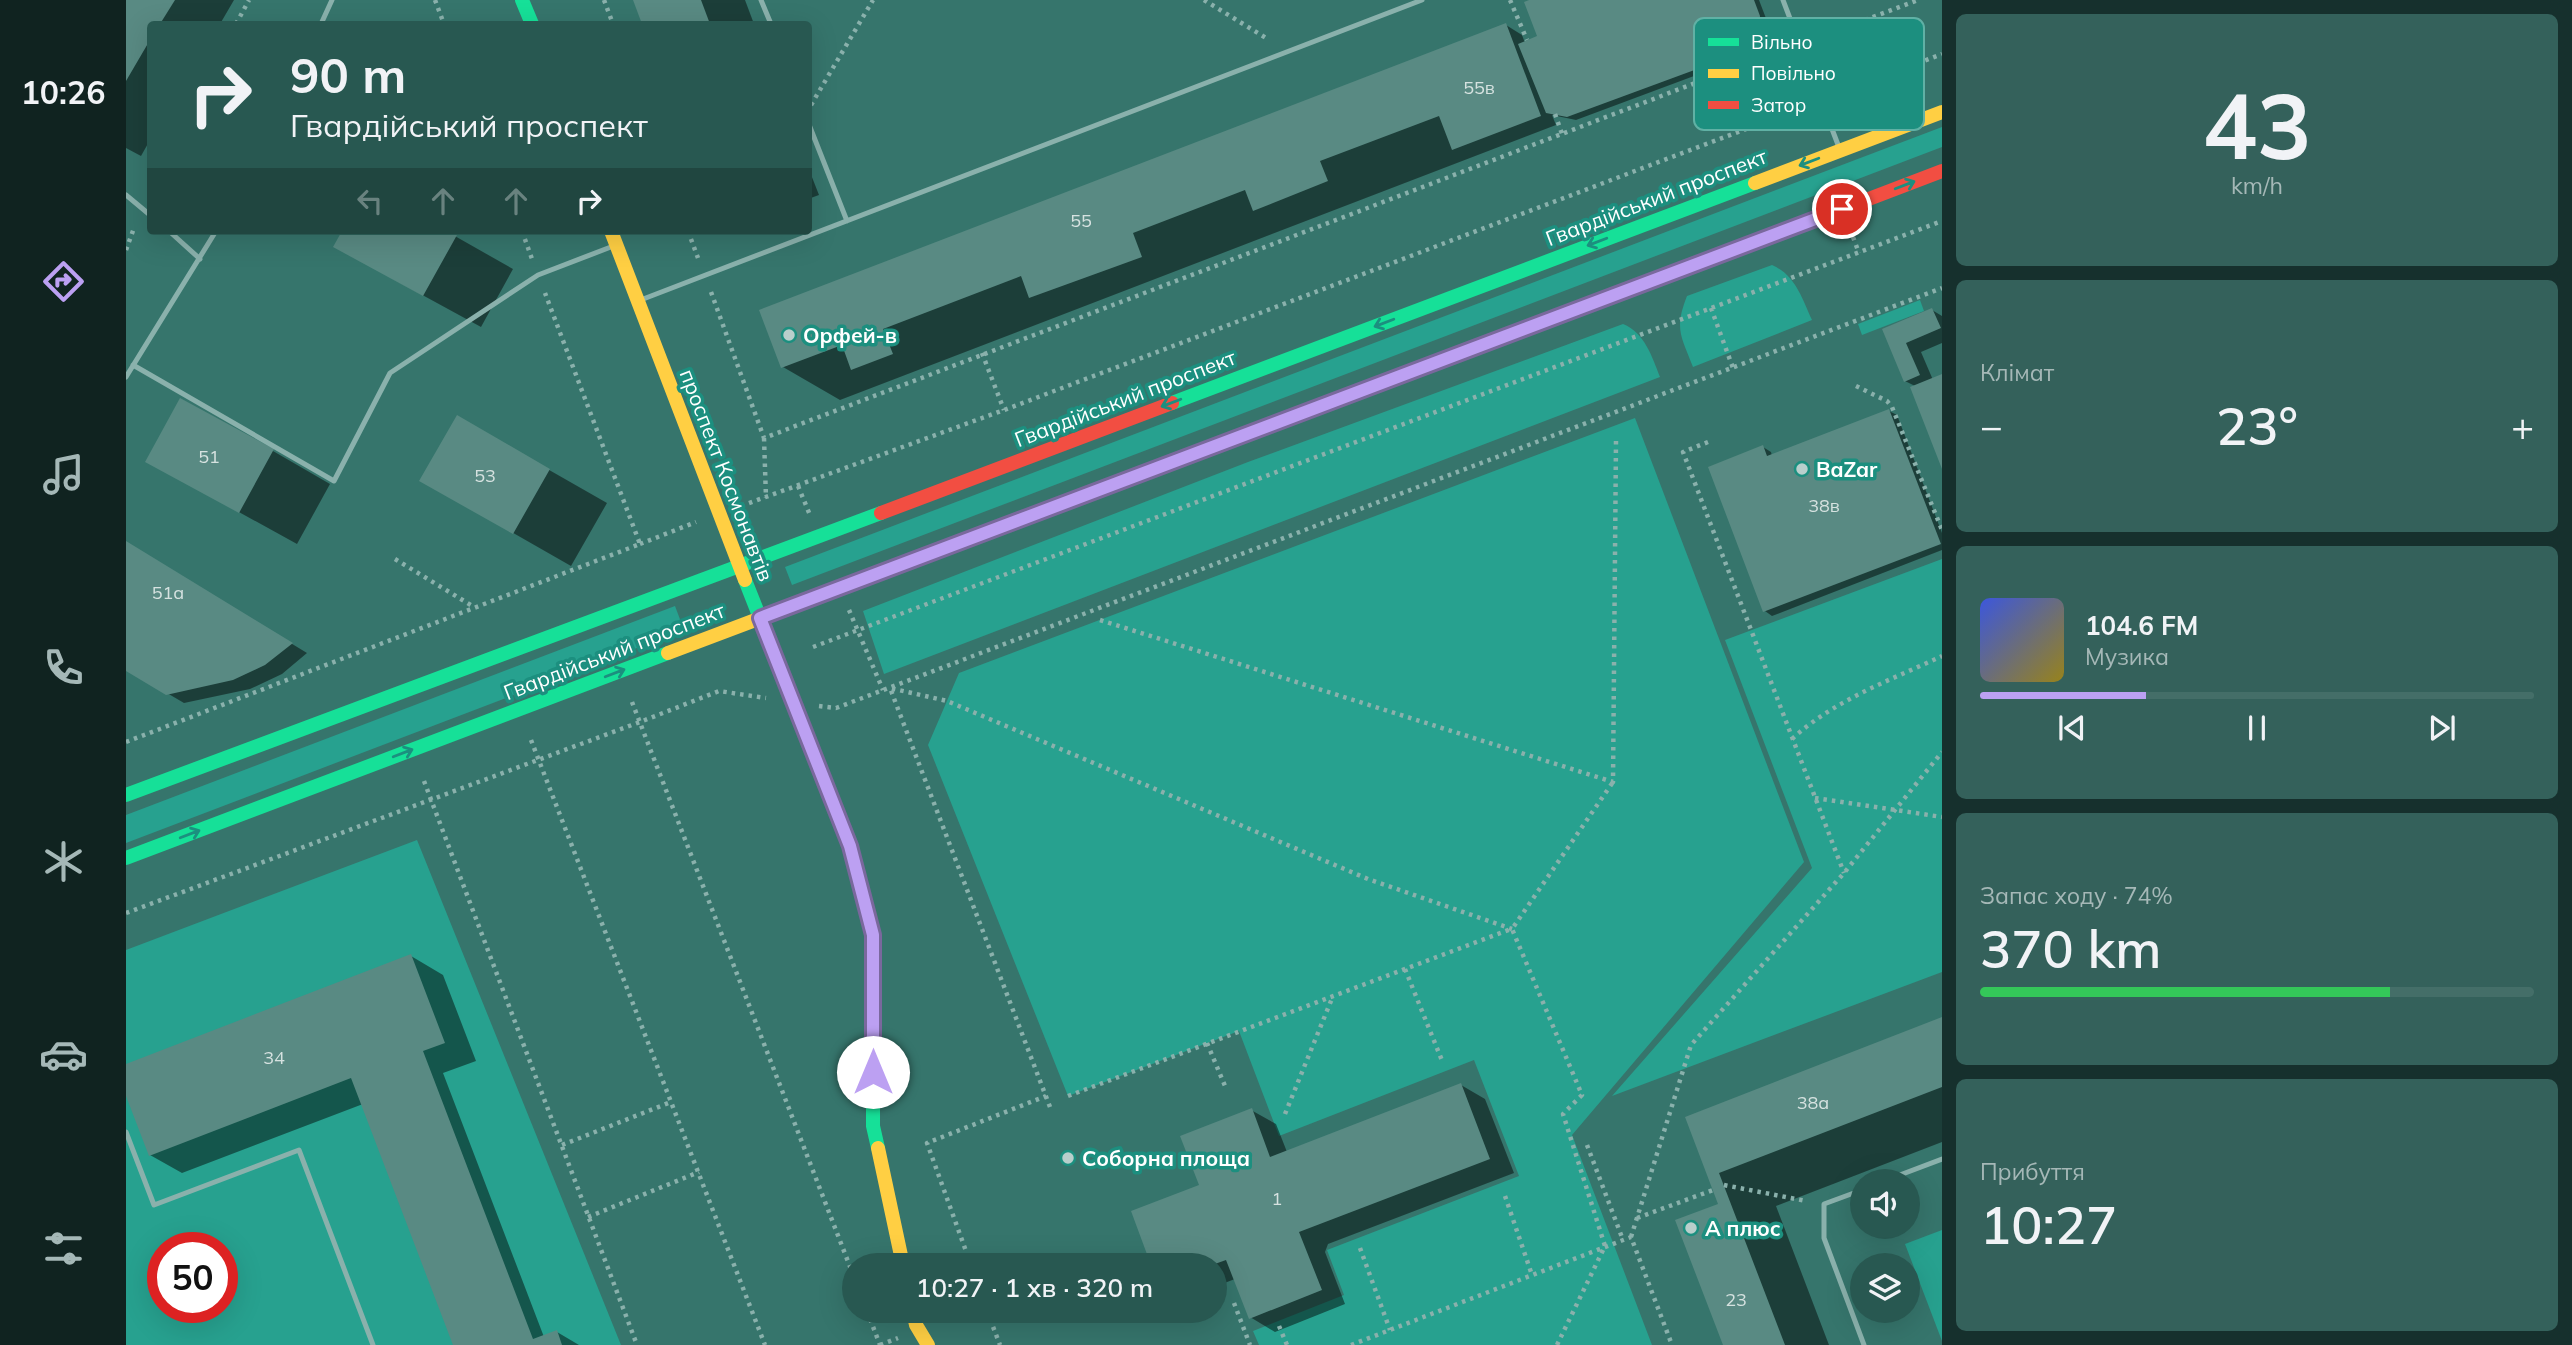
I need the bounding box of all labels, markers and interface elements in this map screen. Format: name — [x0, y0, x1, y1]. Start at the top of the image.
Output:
legend — [1694, 18, 1924, 130]
text: Вільно — [1751, 30, 1813, 54]
text: 90 m — [290, 44, 406, 105]
icon: right — [175, 49, 266, 140]
text: Повільно — [1751, 61, 1836, 85]
text: 43 — [2202, 68, 2312, 182]
text: 10:26 — [21, 72, 105, 112]
house number: 55в — [1463, 76, 1495, 99]
text: Затор — [1751, 93, 1806, 117]
text: Гвардійський проспект — [290, 105, 648, 145]
street label: Гвардійський проспект — [1542, 143, 1771, 251]
one-way arrow — [1799, 156, 1821, 169]
text: km/h — [2231, 171, 2283, 200]
one-way arrow — [1894, 178, 1916, 190]
pin — [1812, 179, 1872, 239]
icon: left — [351, 182, 389, 220]
icon: ahead — [424, 182, 462, 220]
icon: ahead — [497, 182, 535, 220]
icon: right — [570, 182, 608, 220]
icon: arrive — [1823, 190, 1861, 228]
house number: 55 — [1070, 209, 1092, 232]
one-way arrow — [1586, 237, 1608, 250]
icon: directions — [39, 257, 88, 306]
one-way arrow — [1373, 317, 1395, 330]
place label: Орфей-в — [803, 322, 897, 348]
marker: Орфей-в — [781, 327, 797, 343]
street label: Гвардійський проспект — [1011, 344, 1240, 452]
text: Клімат — [1980, 358, 2054, 387]
street label: проспект Космонавтів — [675, 365, 779, 585]
text: 23° — [2216, 393, 2298, 458]
one-way arrow — [1160, 398, 1182, 410]
text: − — [1980, 402, 2003, 450]
text: + — [2511, 402, 2534, 450]
house number: 51 — [198, 445, 220, 468]
icon: music — [39, 450, 88, 499]
place label: BaZar — [1816, 456, 1878, 482]
marker: BaZar — [1794, 461, 1810, 477]
house number: 53 — [474, 464, 496, 487]
house number: 38в — [1808, 494, 1840, 517]
house number: 51а — [152, 581, 184, 604]
street label: Гвардійський проспект — [500, 597, 729, 705]
text: 104.6 FM — [2085, 609, 2198, 642]
text: Музика — [2085, 642, 2169, 671]
icon: phone — [39, 643, 88, 692]
one-way arrow — [604, 665, 626, 678]
icon: previous — [2053, 709, 2091, 747]
icon: pause — [2238, 709, 2276, 747]
icon: next — [2423, 709, 2461, 747]
one-way arrow — [391, 746, 413, 758]
one-way arrow — [178, 826, 200, 839]
icon: climate — [39, 837, 88, 886]
text: Запас ходу · 74% — [1980, 881, 2173, 910]
text: 370 km — [1980, 916, 2161, 981]
icon: car — [39, 1030, 88, 1079]
position arrow — [836, 1035, 910, 1109]
house number: 34 — [263, 1046, 285, 1069]
house number: 38а — [1797, 1091, 1829, 1114]
place label: Соборна площа — [1082, 1145, 1250, 1171]
marker: Соборна площа — [1060, 1150, 1076, 1166]
text: Прибуття — [1980, 1157, 2085, 1186]
map controls — [1850, 1169, 1920, 1323]
button: sound — [1850, 1169, 1920, 1239]
house number: 1 — [1272, 1187, 1282, 1210]
text: 10:27 — [1980, 1192, 2117, 1257]
place label: А плюс — [1705, 1215, 1781, 1241]
marker: А плюс — [1683, 1220, 1699, 1236]
icon: filters — [39, 1224, 88, 1273]
speed limit sign: 50 — [147, 1232, 238, 1323]
button: layers — [1850, 1253, 1920, 1323]
text: 10:27 · 1 хв · 320 m — [916, 1271, 1153, 1304]
house number: 23 — [1725, 1288, 1747, 1311]

